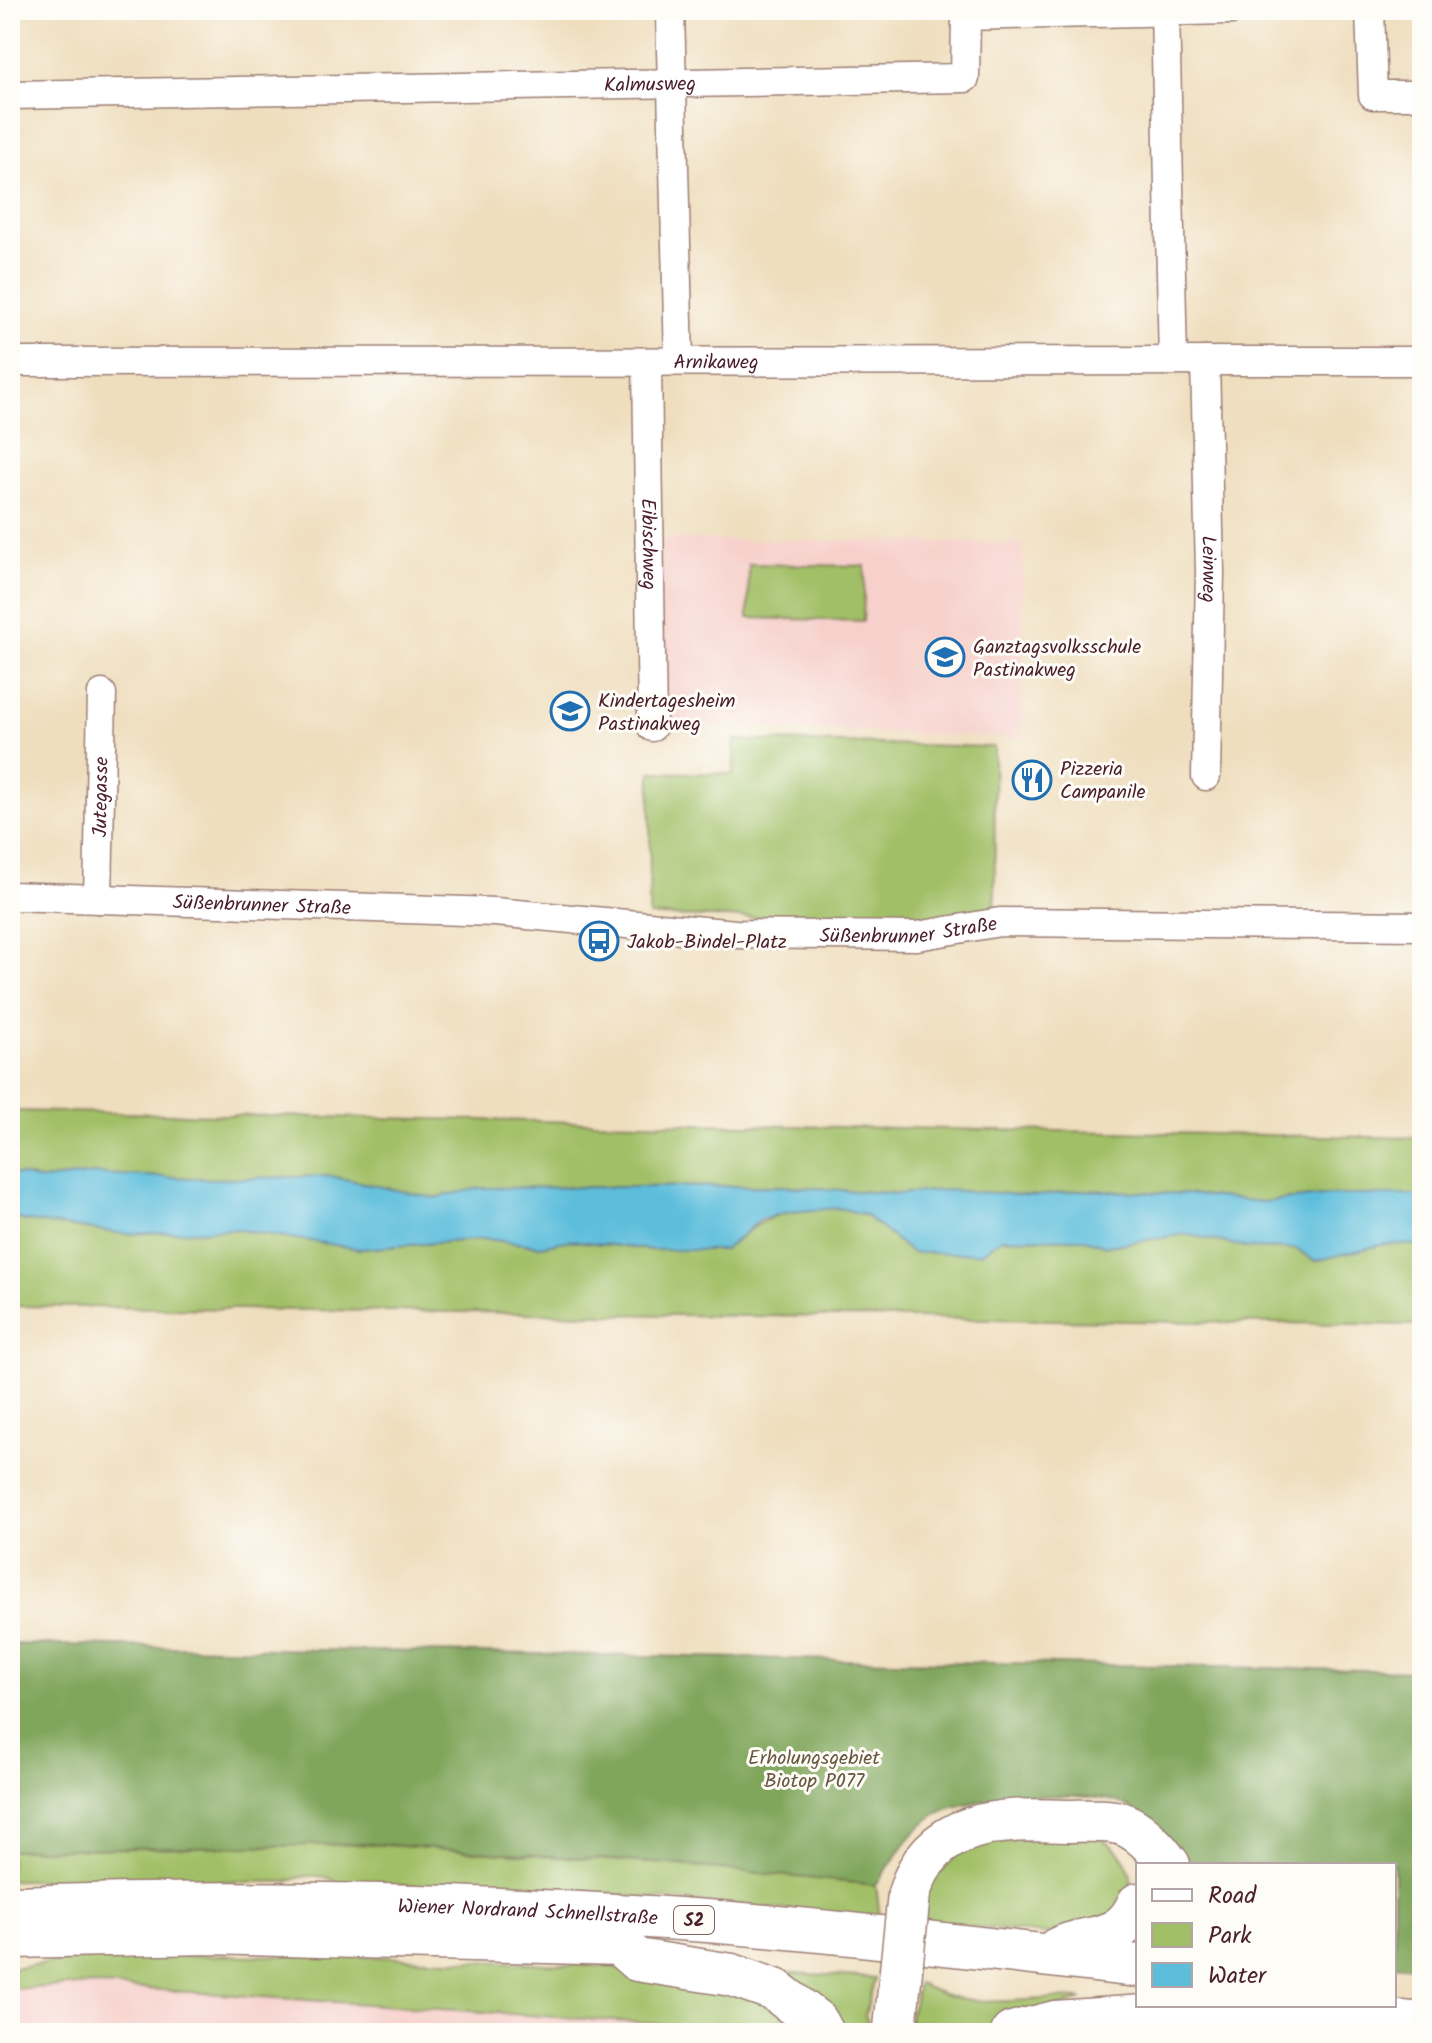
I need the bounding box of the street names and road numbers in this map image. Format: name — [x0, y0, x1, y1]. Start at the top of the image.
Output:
street label: Kalmusweg — [604, 69, 696, 102]
street label: Arnikaweg — [673, 347, 759, 380]
street label: Eibischweg — [631, 498, 664, 590]
street label: Leinweg — [1191, 535, 1224, 603]
street label: Jutegasse — [85, 756, 119, 838]
street label: Süßenbrunner Straße — [172, 887, 351, 925]
street label: Süßenbrunner Straße — [819, 909, 1000, 954]
street label: Wiener Nordrand Schnellstraße — [397, 1892, 659, 1936]
road number: S2 — [674, 1906, 714, 1934]

